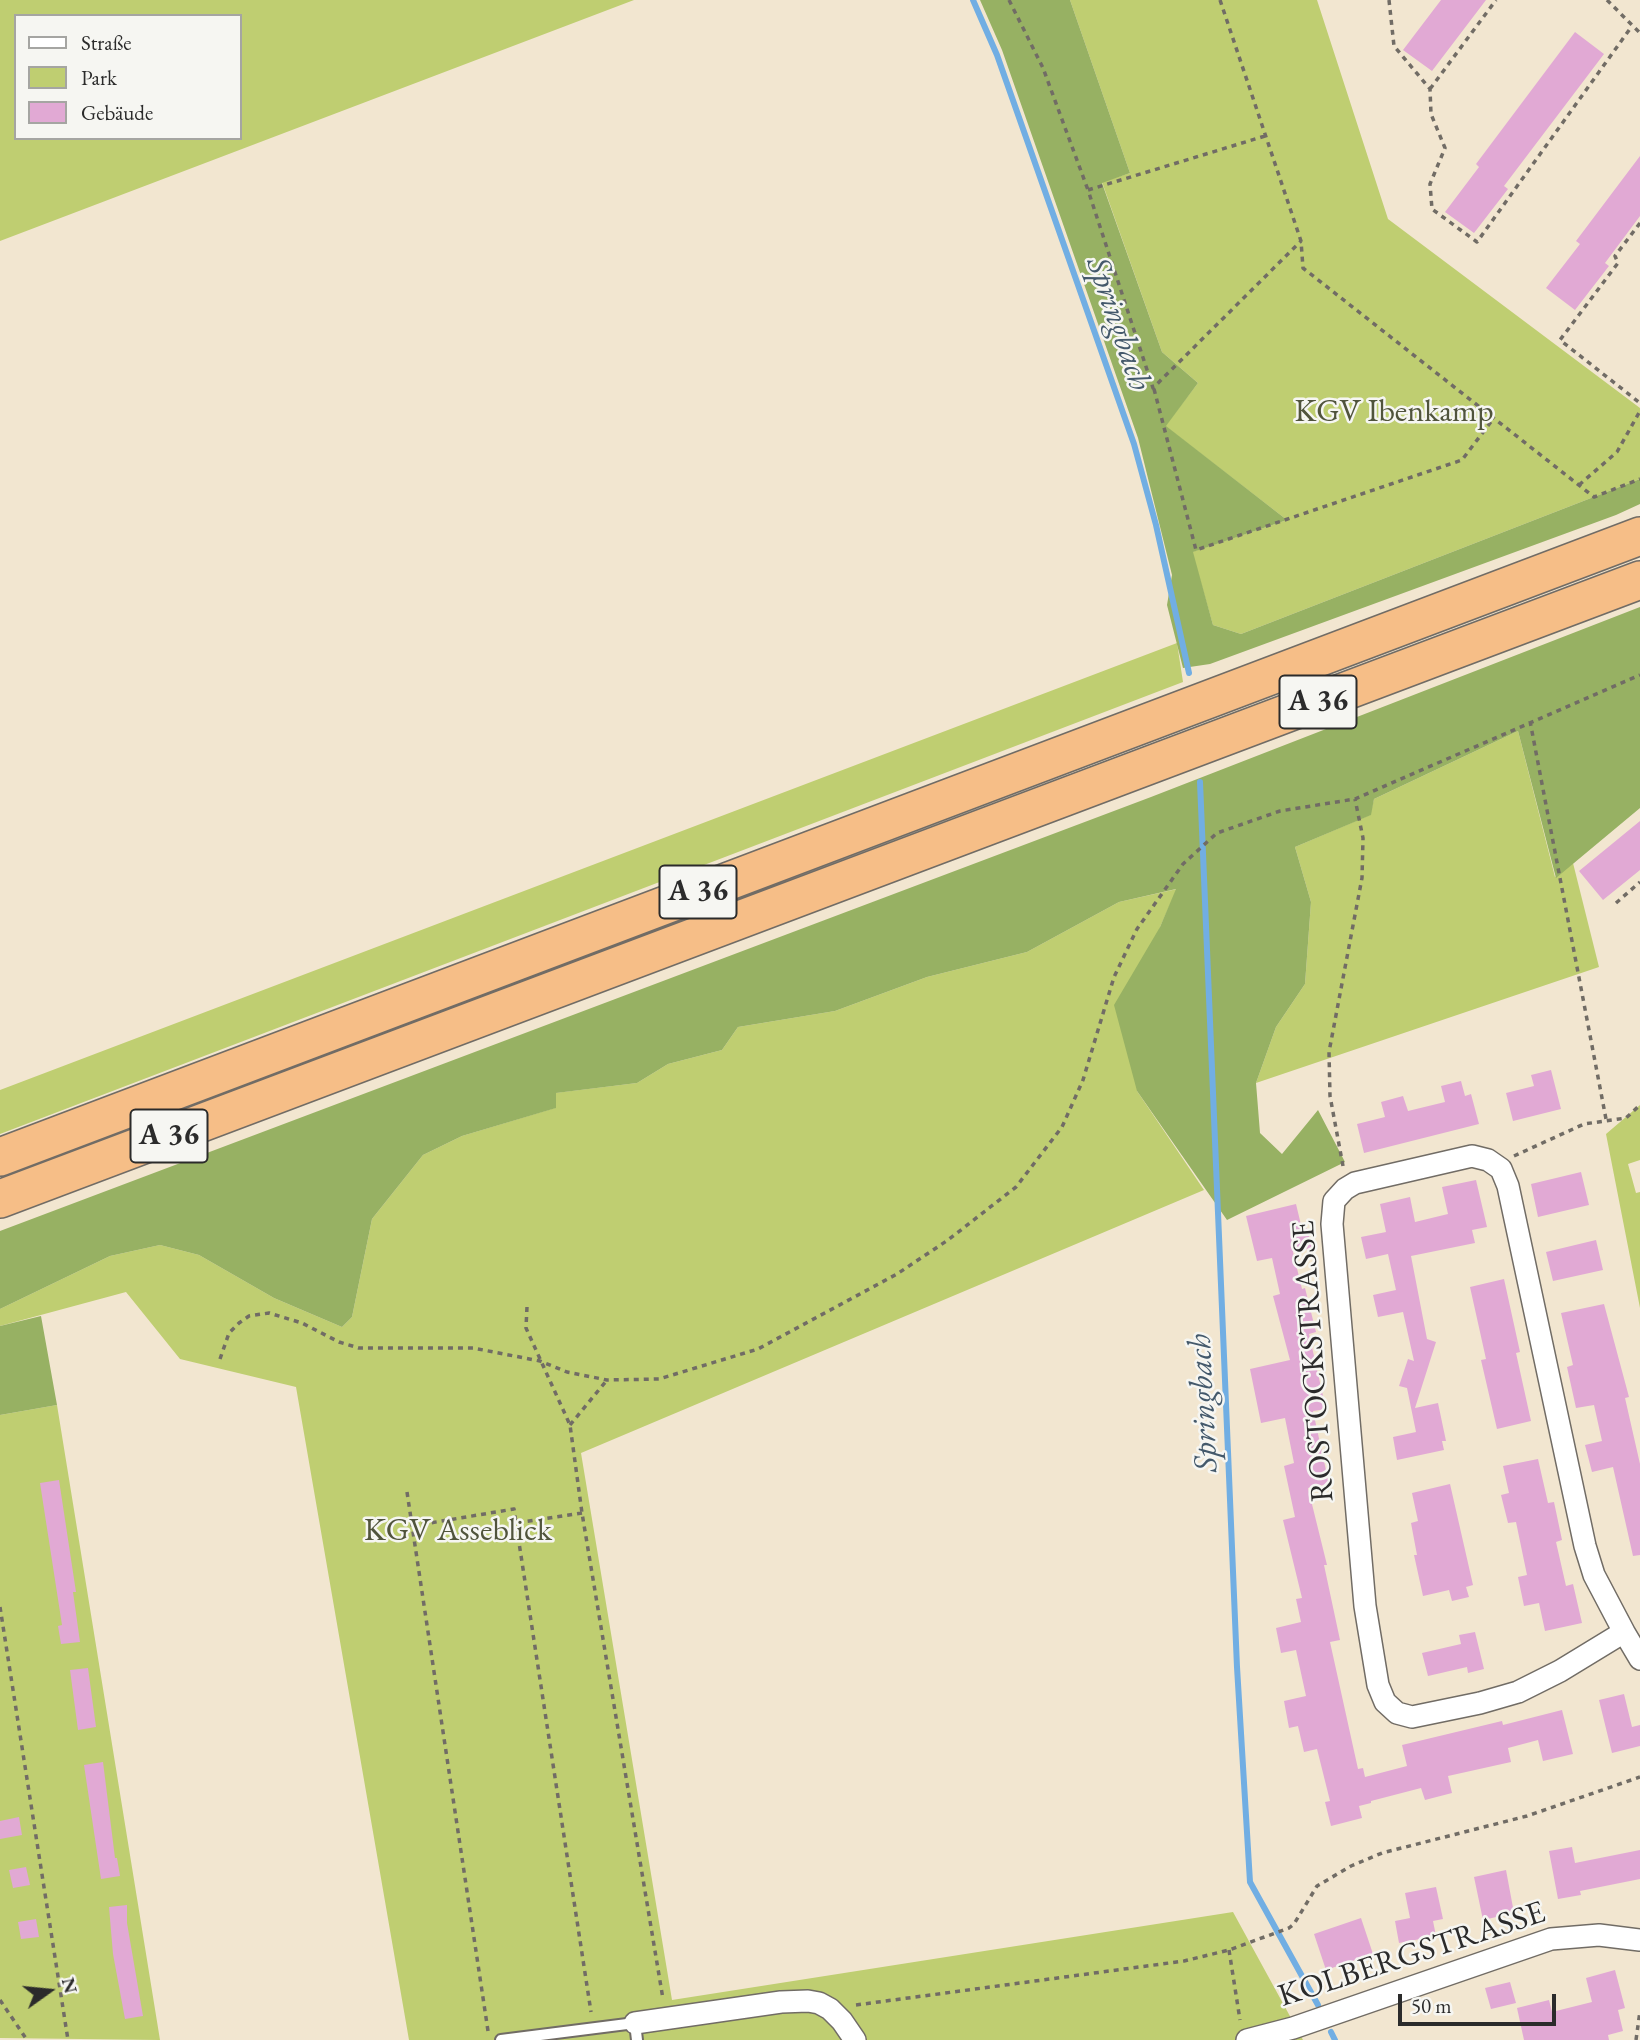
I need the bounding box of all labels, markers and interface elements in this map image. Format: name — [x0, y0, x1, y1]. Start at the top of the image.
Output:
legend — [14, 14, 242, 140]
text: Straße — [81, 29, 132, 56]
text: Park — [81, 64, 117, 91]
text: Gebäude — [81, 99, 153, 126]
water label: Springbach — [1077, 252, 1159, 396]
park label: KGV Ibenkamp — [1294, 393, 1494, 431]
road number: A 36 — [1280, 676, 1356, 729]
road number: A 36 — [660, 866, 736, 918]
road number: A 36 — [130, 1110, 208, 1162]
street label: ROSTOCKSTRASSE — [1285, 1219, 1343, 1503]
water label: Springbach — [1181, 1333, 1227, 1473]
park label: KGV Asseblick — [364, 1512, 552, 1550]
street label: KOLBERGSTRASSE — [1274, 1894, 1550, 2016]
north arrow — [14, 1956, 84, 2026]
text: N — [56, 1975, 84, 1996]
scale bar — [1402, 1980, 1560, 2024]
text: 50 m — [1411, 1992, 1452, 2019]

